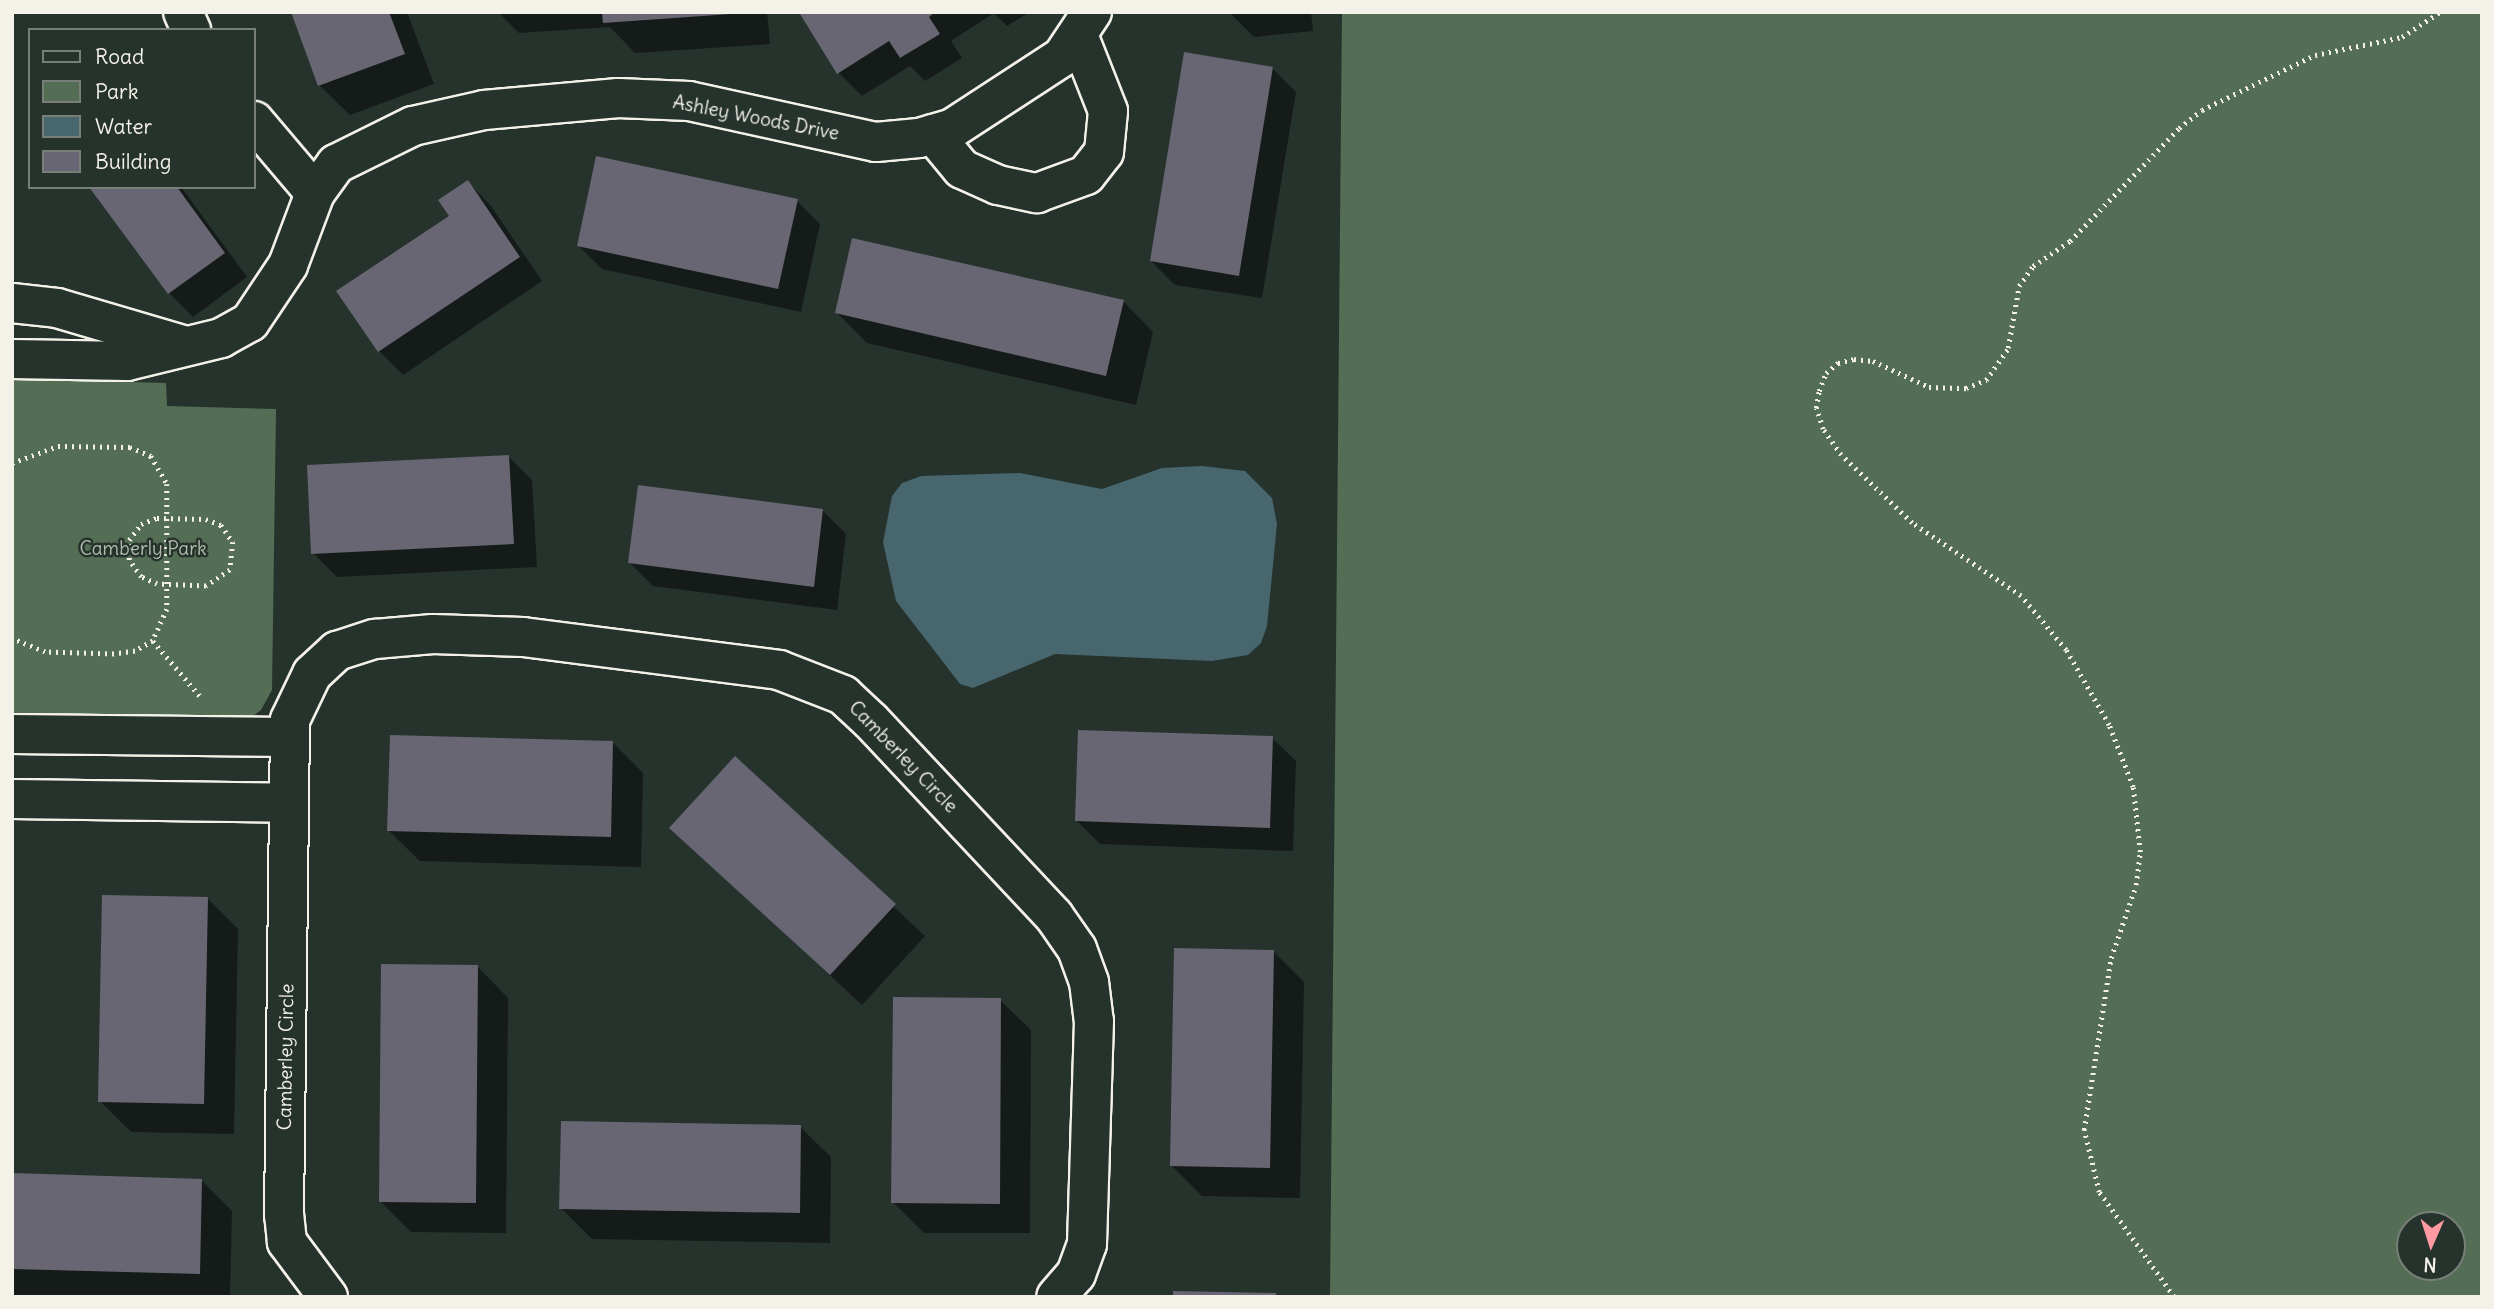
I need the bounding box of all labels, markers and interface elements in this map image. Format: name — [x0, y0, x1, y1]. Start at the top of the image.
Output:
legend — [28, 28, 256, 189]
text: Road — [95, 43, 144, 70]
text: Park — [95, 78, 138, 105]
street label: Ashley Woods Drive — [671, 91, 841, 145]
text: Water — [95, 113, 152, 140]
text: Building — [95, 148, 171, 175]
park label: Camberly Park — [79, 538, 207, 560]
street label: Camberley Circle — [844, 696, 962, 818]
street label: Camberley Circle — [273, 983, 299, 1131]
north arrow — [2396, 1211, 2466, 1281]
text: N — [2423, 1253, 2437, 1277]

